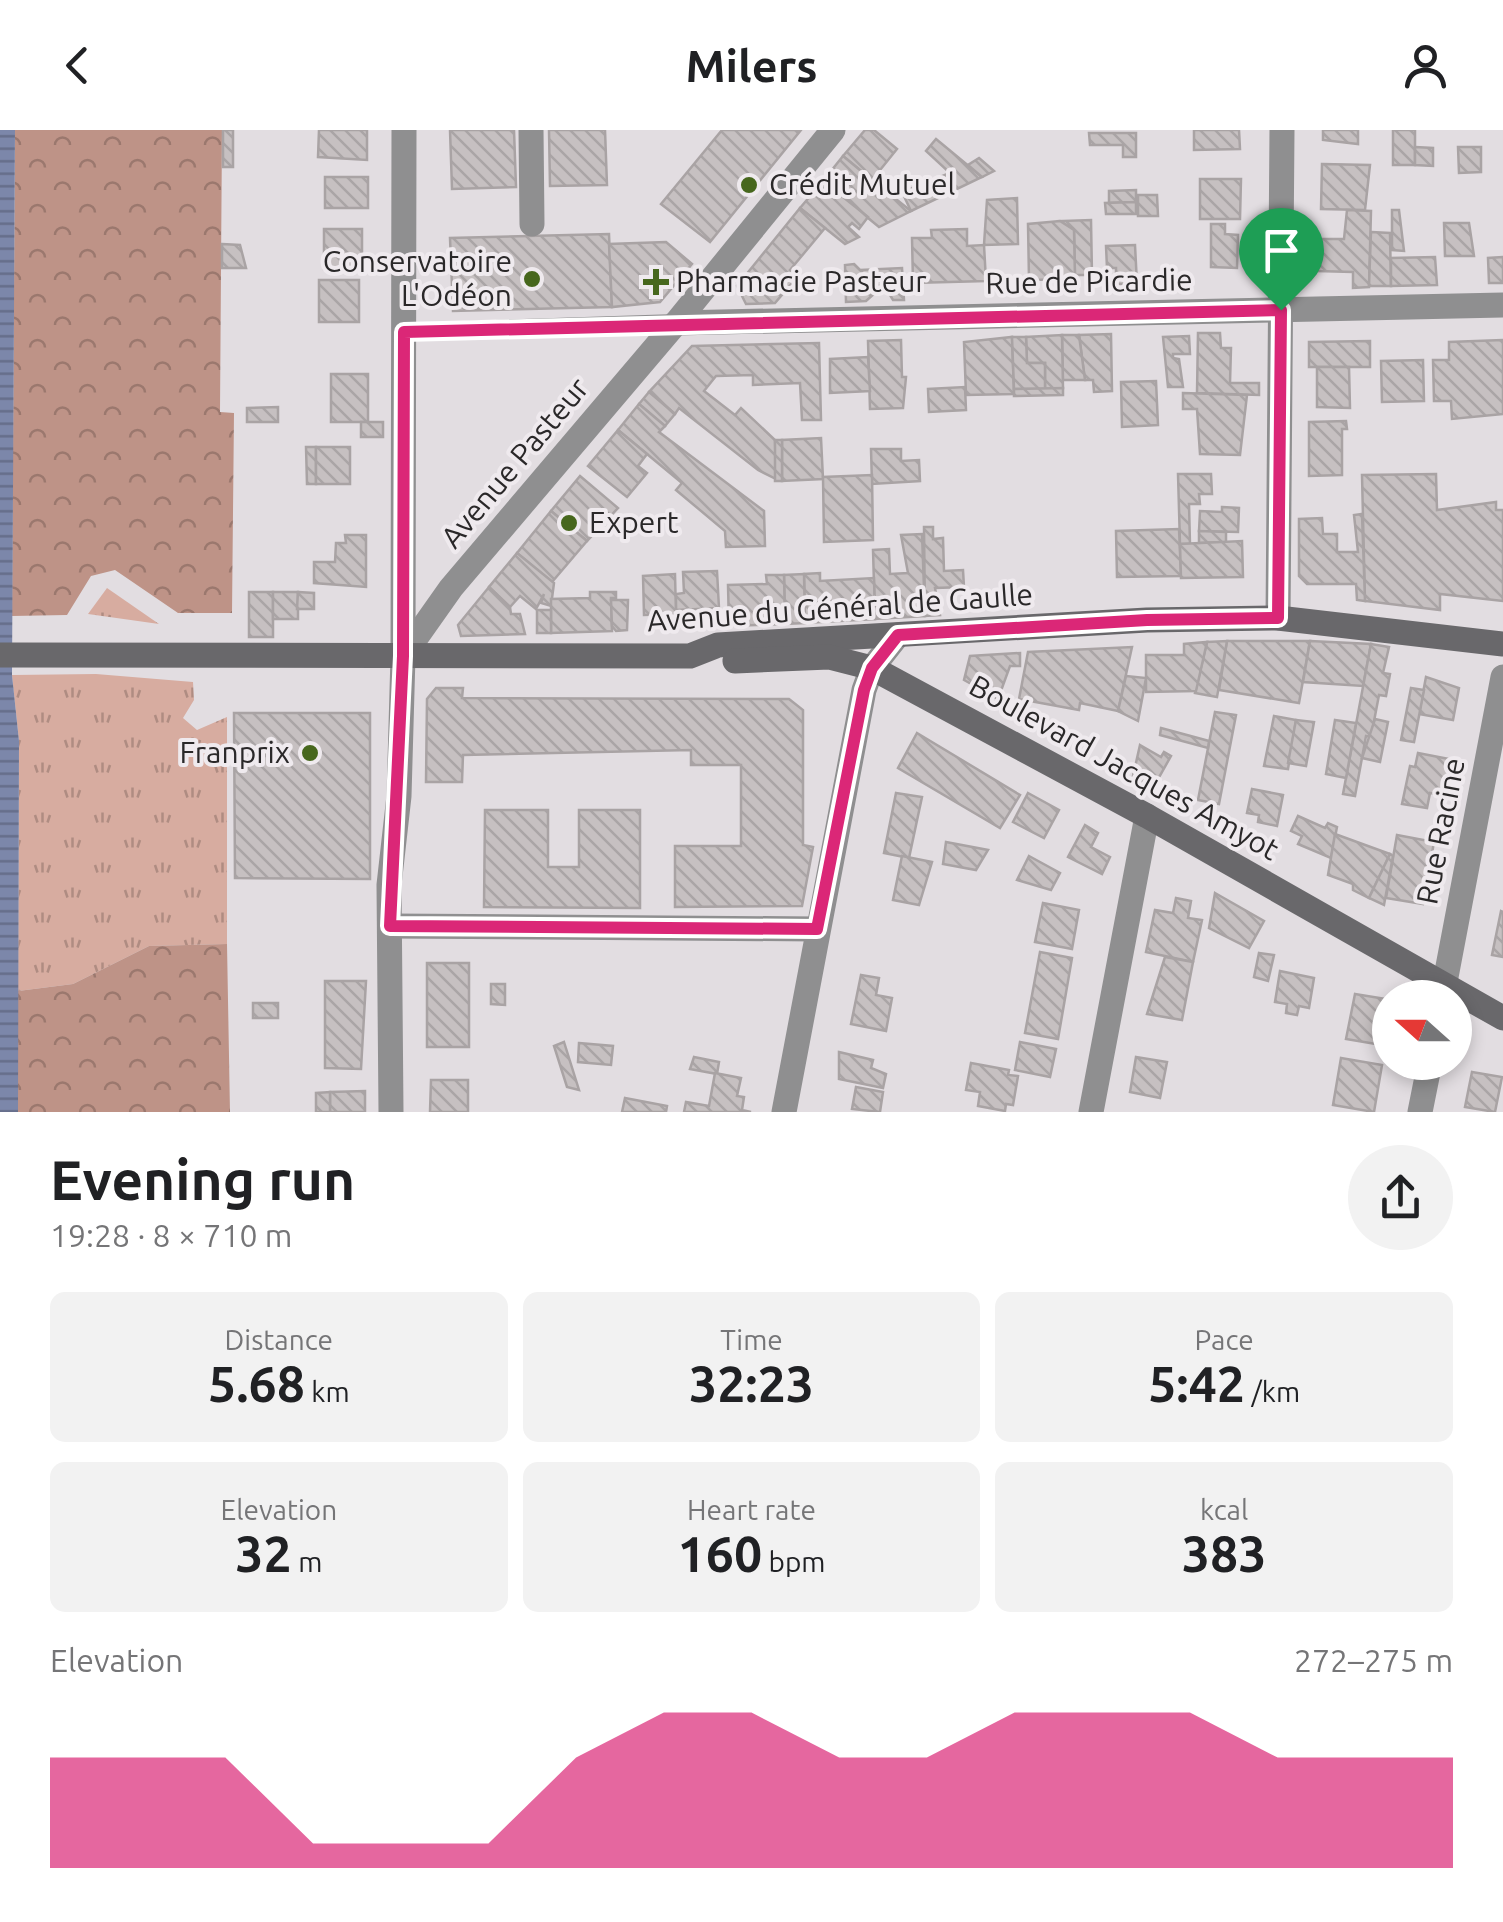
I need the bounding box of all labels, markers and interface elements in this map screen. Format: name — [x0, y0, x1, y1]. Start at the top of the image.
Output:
icon: back — [50, 38, 105, 93]
icon: person — [1398, 38, 1453, 93]
text: Milers — [686, 40, 817, 91]
place label: Crédit Mutuel — [769, 167, 955, 201]
marker: Crédit Mutuel — [738, 174, 760, 196]
pin — [1239, 208, 1324, 311]
icon: arrive — [1254, 223, 1309, 278]
place label: Conservatoire L'Odéon — [323, 244, 512, 312]
street label: Rue de Picardie — [985, 262, 1193, 300]
place label: Pharmacie Pasteur — [676, 264, 927, 298]
marker: Conservatoire L'Odéon — [521, 268, 543, 290]
marker: Pharmacie Pasteur — [645, 271, 667, 293]
street label: Avenue Pasteur — [433, 370, 595, 554]
place label: Expert — [589, 505, 679, 539]
marker: Expert — [558, 512, 580, 534]
street label: Avenue du Général de Gaulle — [646, 577, 1034, 637]
street label: Boulevard Jacques Amyot — [964, 668, 1285, 867]
place label: Franprix — [179, 735, 290, 769]
marker: Franprix — [299, 742, 321, 764]
street label: Rue Racine — [1409, 755, 1471, 907]
north arrow — [1372, 980, 1472, 1080]
map controls — [1372, 980, 1472, 1080]
button: share — [1348, 1145, 1453, 1250]
text: Evening run — [50, 1149, 355, 1210]
text: 19:28 · 8 × 710 m — [50, 1217, 292, 1253]
text: Distance — [225, 1324, 333, 1355]
text: Time — [720, 1324, 783, 1355]
text: Pace — [1195, 1324, 1254, 1355]
text: 5.68 — [208, 1355, 305, 1411]
text: 32:23 — [689, 1355, 814, 1411]
text: 5:42 — [1148, 1355, 1245, 1411]
text: km — [305, 1376, 350, 1407]
text: /km — [1245, 1376, 1300, 1407]
text: Elevation — [220, 1494, 337, 1525]
text: Heart rate — [687, 1494, 816, 1525]
text: kcal — [1200, 1494, 1248, 1525]
text: 32 — [235, 1525, 292, 1581]
text: 160 — [678, 1525, 762, 1581]
text: 383 — [1182, 1525, 1266, 1581]
text: m — [292, 1546, 322, 1577]
text: bpm — [762, 1546, 825, 1577]
text: Elevation — [50, 1642, 183, 1678]
text: 272–275 m — [1294, 1642, 1453, 1678]

